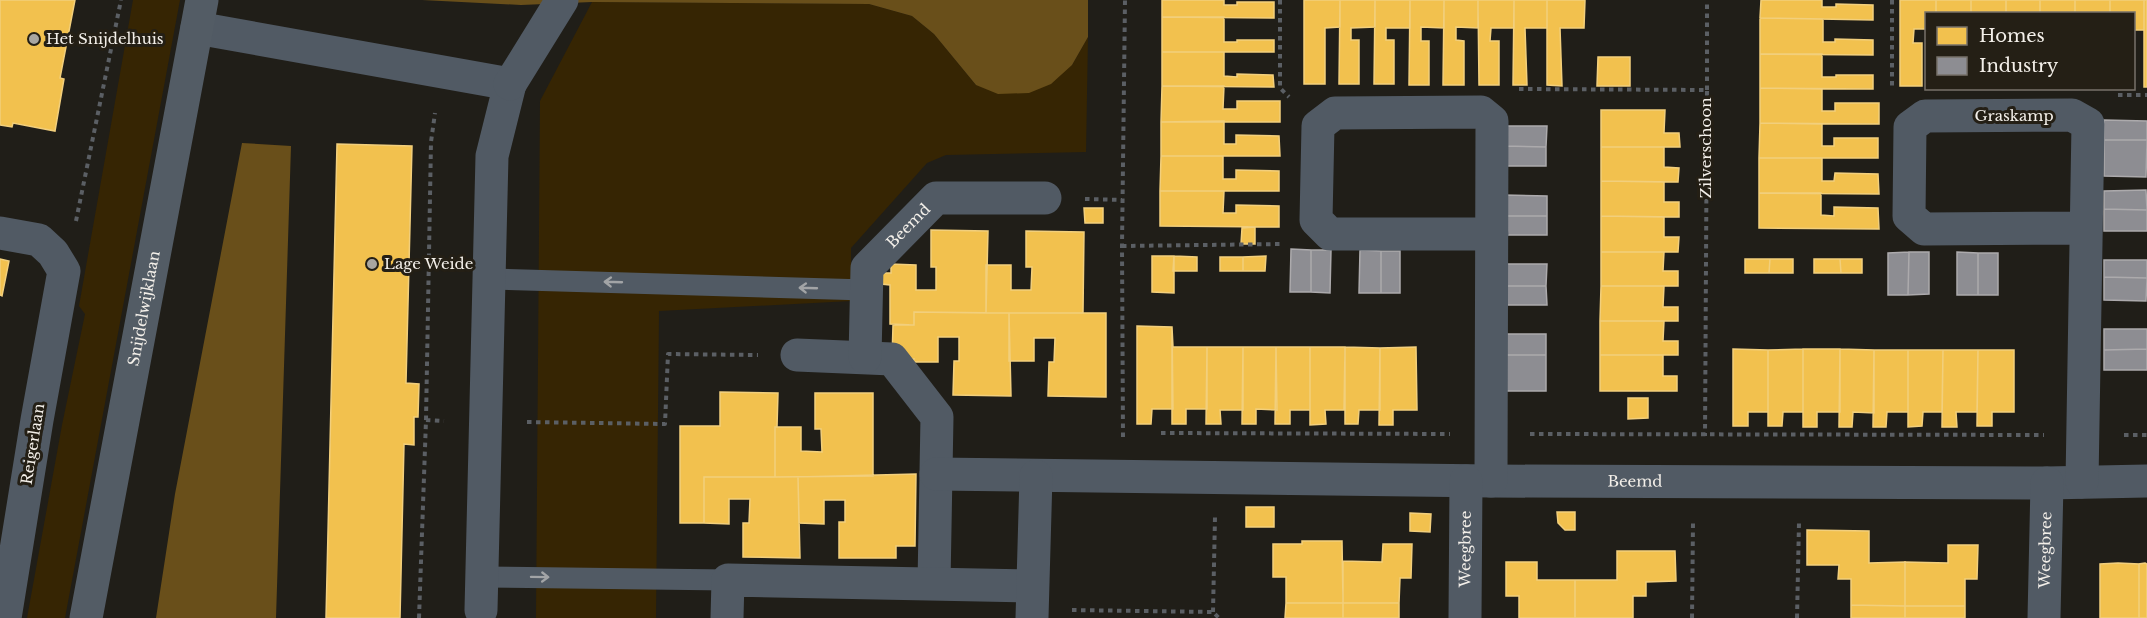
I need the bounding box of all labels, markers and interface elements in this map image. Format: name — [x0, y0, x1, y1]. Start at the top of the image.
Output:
legend — [1925, 12, 2135, 90]
text: Homes — [1979, 25, 2045, 47]
place label: Het Snijdelhuis — [46, 29, 164, 48]
marker: Het Snijdelhuis — [27, 32, 41, 46]
text: Industry — [1979, 55, 2059, 77]
street label: Zilverschoon — [1696, 97, 1715, 199]
street label: Graskamp — [1974, 106, 2054, 125]
street label: Beemd — [882, 199, 934, 252]
street label: Snijdelwijklaan — [124, 249, 164, 367]
place label: Lage Weide — [384, 254, 473, 273]
marker: Lage Weide — [365, 257, 379, 271]
one-way arrow — [603, 277, 623, 288]
one-way arrow — [798, 283, 818, 294]
street label: Reigerlaan — [17, 402, 48, 486]
street label: Beemd — [1607, 471, 1662, 491]
street label: Weegbree — [1455, 511, 1475, 588]
street label: Weegbree — [2035, 511, 2055, 590]
one-way arrow — [530, 572, 550, 583]

